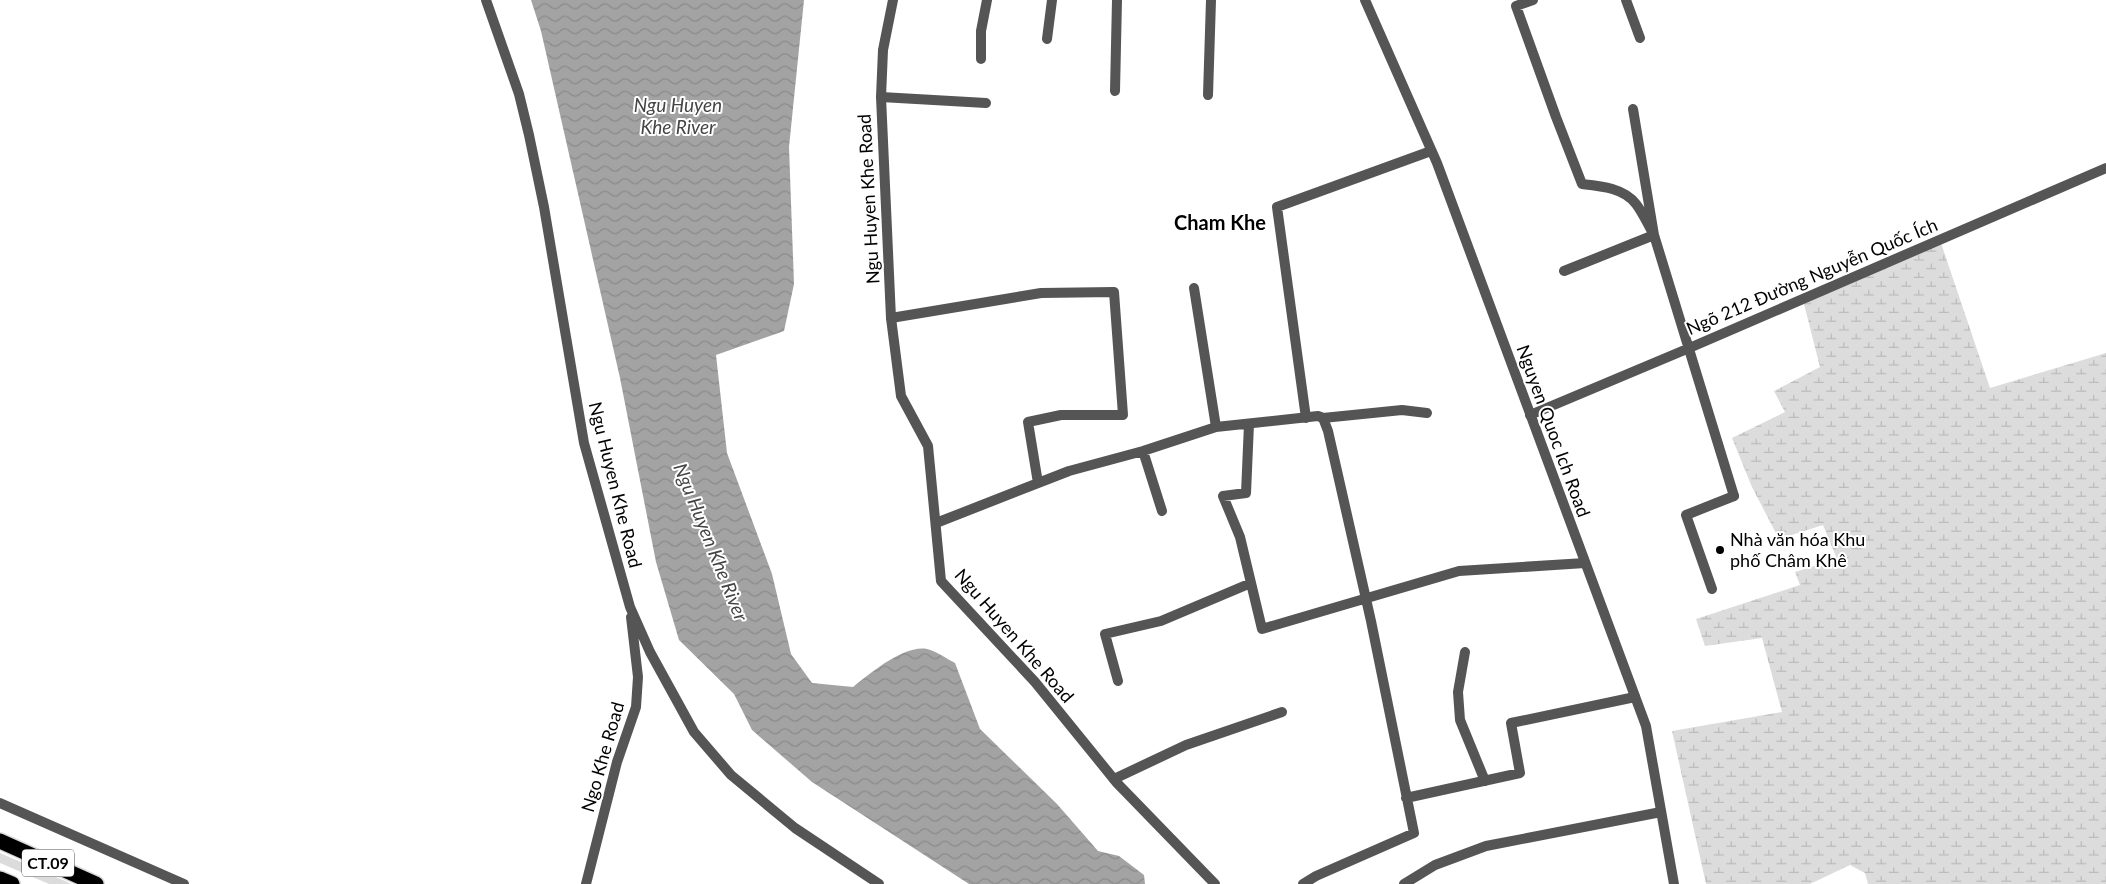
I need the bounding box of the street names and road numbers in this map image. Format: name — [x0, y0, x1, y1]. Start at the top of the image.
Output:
street label: Ngu Huyen Khe Road — [853, 113, 883, 285]
street label: Ngõ 212 Đường Nguyễn Quốc Ích — [1683, 213, 1940, 339]
street label: Nguyen Quoc Ich Road — [1513, 342, 1595, 520]
street label: Ngu Huyen Khe Road — [585, 399, 647, 570]
street label: Ngu Huyen Khe Road — [951, 564, 1079, 707]
street label: Ngo Khe Road — [576, 699, 628, 814]
road number: CT.09 — [22, 850, 74, 876]

